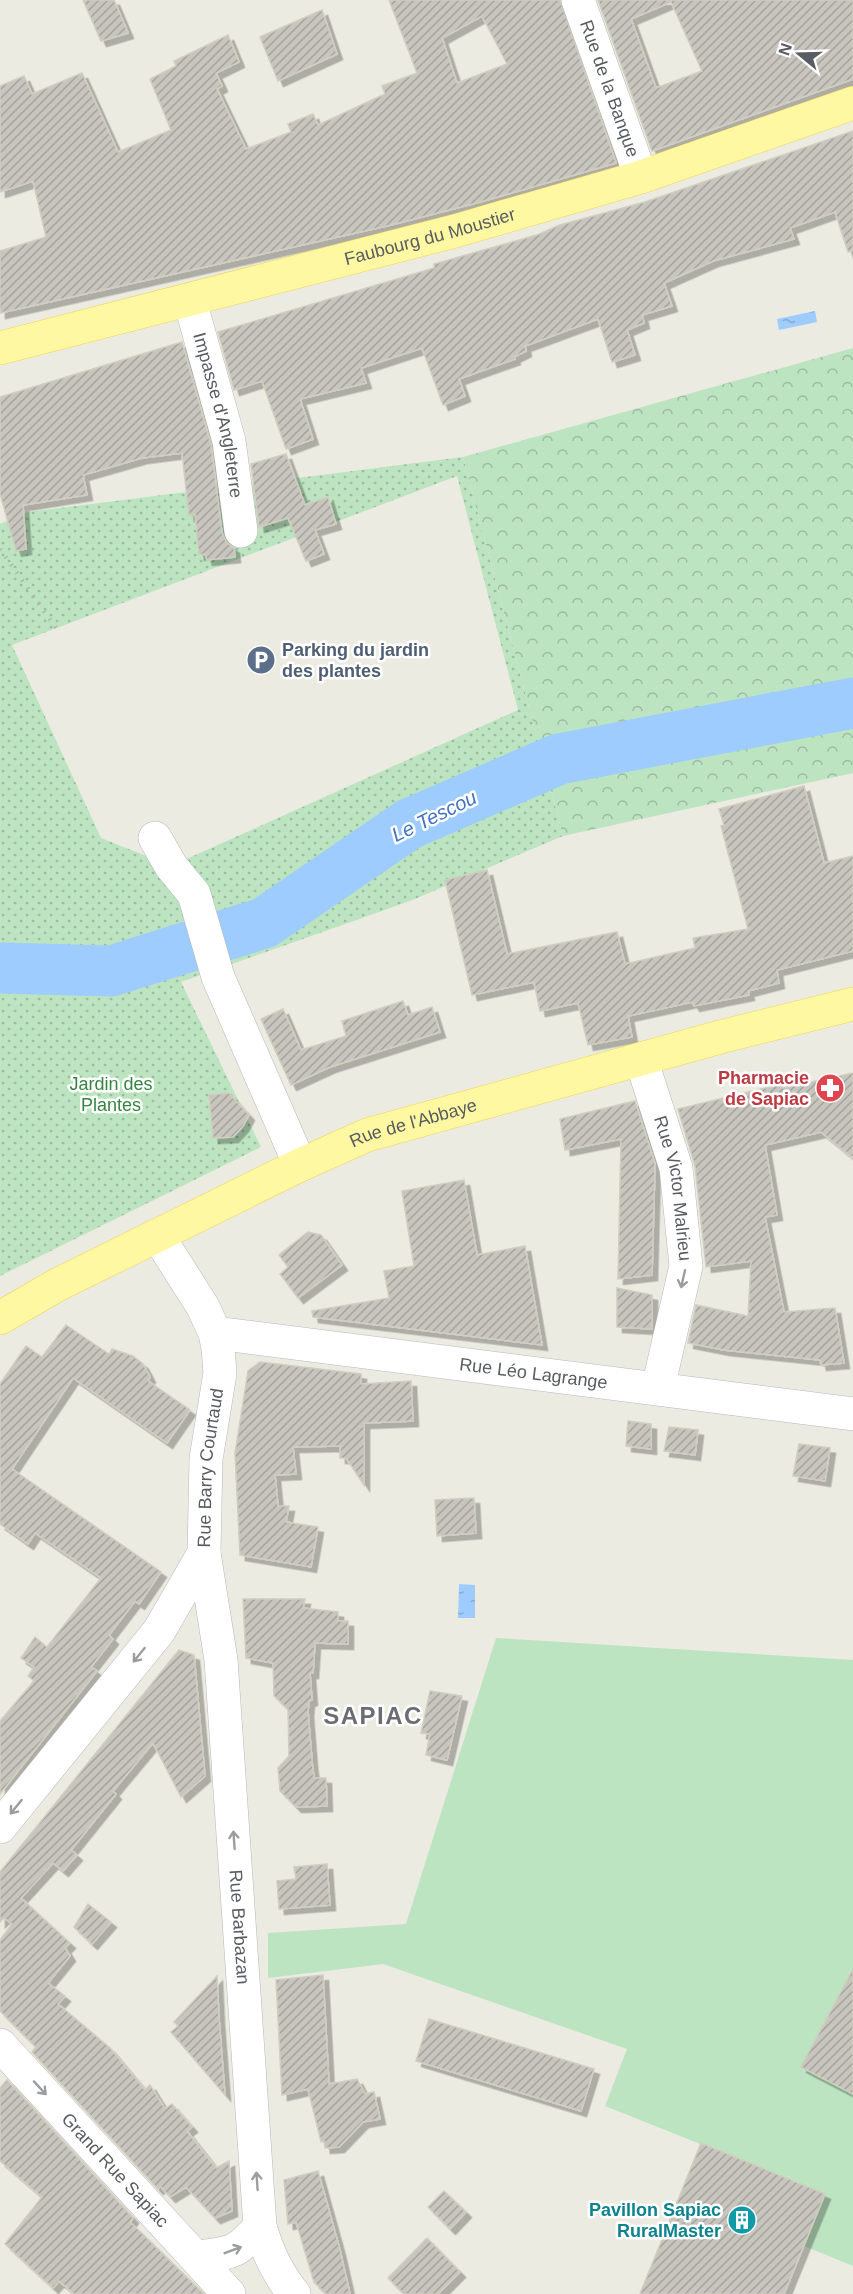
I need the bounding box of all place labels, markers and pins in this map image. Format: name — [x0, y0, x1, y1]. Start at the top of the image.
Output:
place label: Parking du jardin des plantes — [282, 640, 429, 681]
parking icon: Parking du jardin des plantes — [245, 644, 277, 676]
place label: Pharmacie de Sapiac — [718, 1068, 809, 1109]
pharmacy icon: Pharmacie de Sapiac — [814, 1072, 846, 1104]
place label: Pavillon Sapiac RuralMaster — [589, 2200, 721, 2241]
building icon: Pavillon Sapiac RuralMaster — [726, 2204, 758, 2236]

